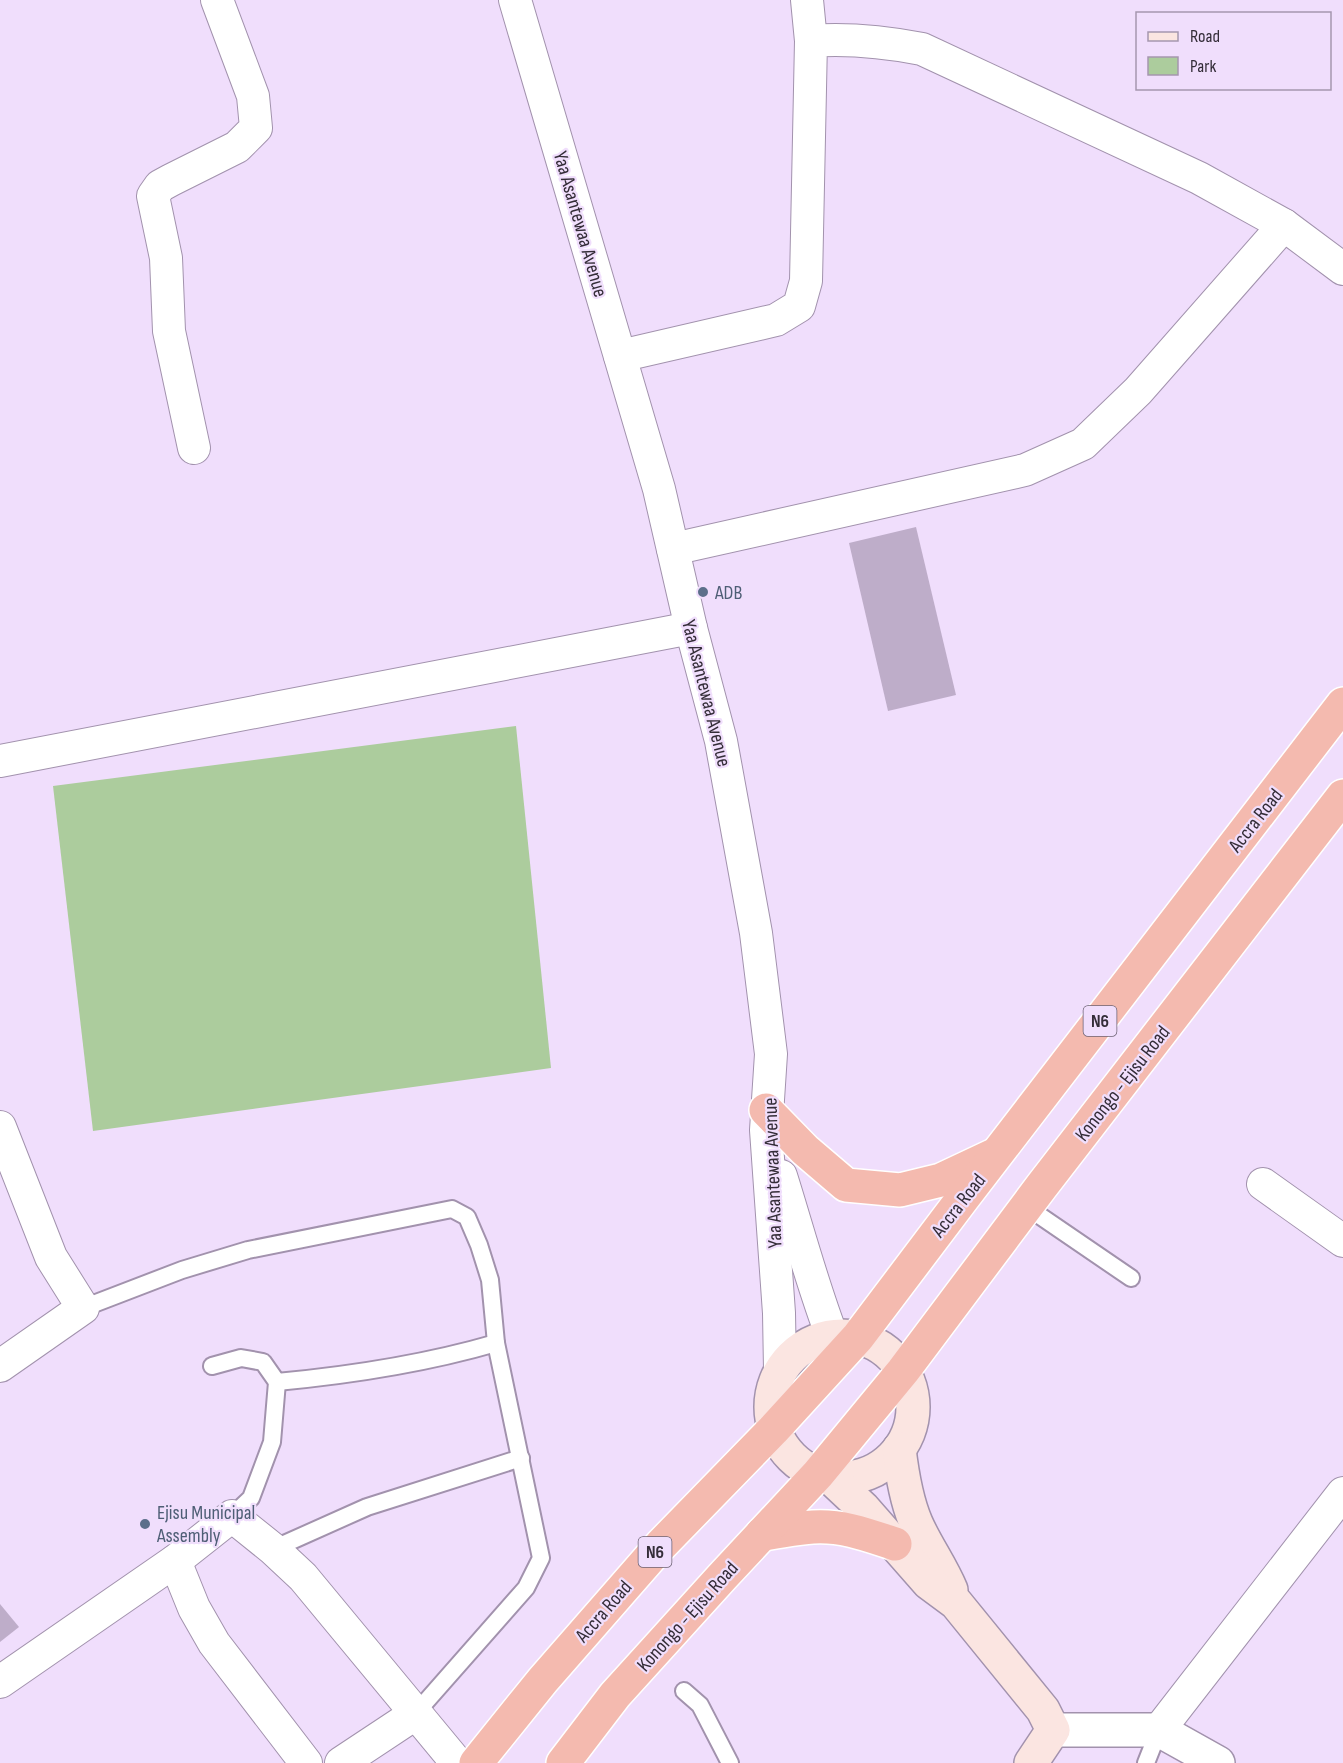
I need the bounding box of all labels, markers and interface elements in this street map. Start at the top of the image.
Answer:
legend [1136,12,1331,90]
text: Road [1190,26,1220,47]
text: Park [1190,56,1216,77]
street label: Yaa Asantewaa Avenue [548,149,612,300]
place label: ADB [714,581,742,605]
marker: ADB [696,585,710,599]
street label: Yaa Asantewaa Avenue [676,617,736,769]
street label: Accra Road [1223,784,1288,858]
road number: N6 [1084,1006,1116,1036]
street label: Konongo - Ejisu Road [1070,1021,1175,1146]
street label: Yaa Asantewaa Avenue [758,1097,788,1249]
street label: Accra Road [926,1169,991,1243]
place label: Ejisu Municipal Assembly [156,1501,255,1548]
marker: Ejisu Municipal Assembly [138,1517,152,1531]
road number: N6 [638,1537,672,1567]
street label: Konongo - Ejisu Road [632,1557,743,1677]
street label: Accra Road [570,1576,637,1648]

